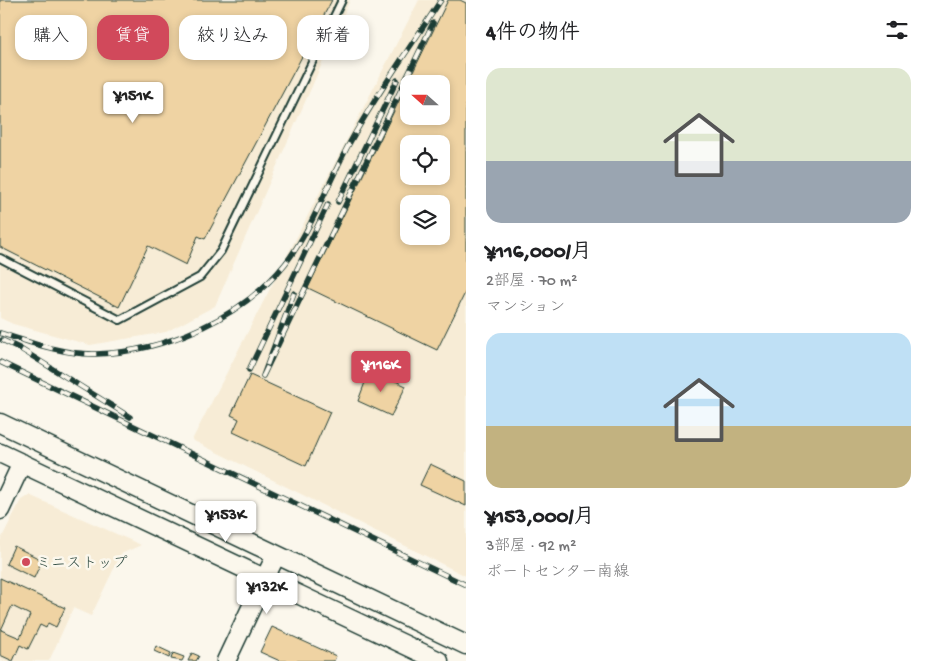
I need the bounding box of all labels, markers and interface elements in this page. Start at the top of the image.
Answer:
chip: 購入 [15,15,87,60]
chip: 賃貸 [97,15,169,60]
chip: 絞り込み [179,15,287,60]
chip: 新着 [297,15,369,60]
icon: filters [883,16,911,44]
text: 4件の物件 [486,22,580,47]
north arrow [400,75,450,125]
map controls [400,75,450,245]
pin: ¥151K [98,82,168,124]
text: ¥151K [114,88,152,107]
icon: home [654,100,744,190]
button: locate [400,135,450,185]
button: layers [400,195,450,245]
text: ¥116,000/月 [486,241,592,266]
text: 2部屋 · 70 m² [486,273,577,292]
text: マンション [486,299,565,318]
pin: ¥116K [346,350,416,393]
text: ¥116K [362,357,400,376]
icon: home [654,365,744,455]
pin: ¥153K [191,500,261,543]
text: ¥153,000/月 [486,506,595,531]
text: ¥153K [206,507,246,526]
text: 3部屋 · 92 m² [486,538,576,557]
place label: ミニストップ [36,555,128,573]
marker: ミニストップ [20,556,32,568]
text: ポートセンター南線 [486,564,629,583]
pin: ¥132K [232,572,302,615]
text: ¥132K [248,579,286,598]

